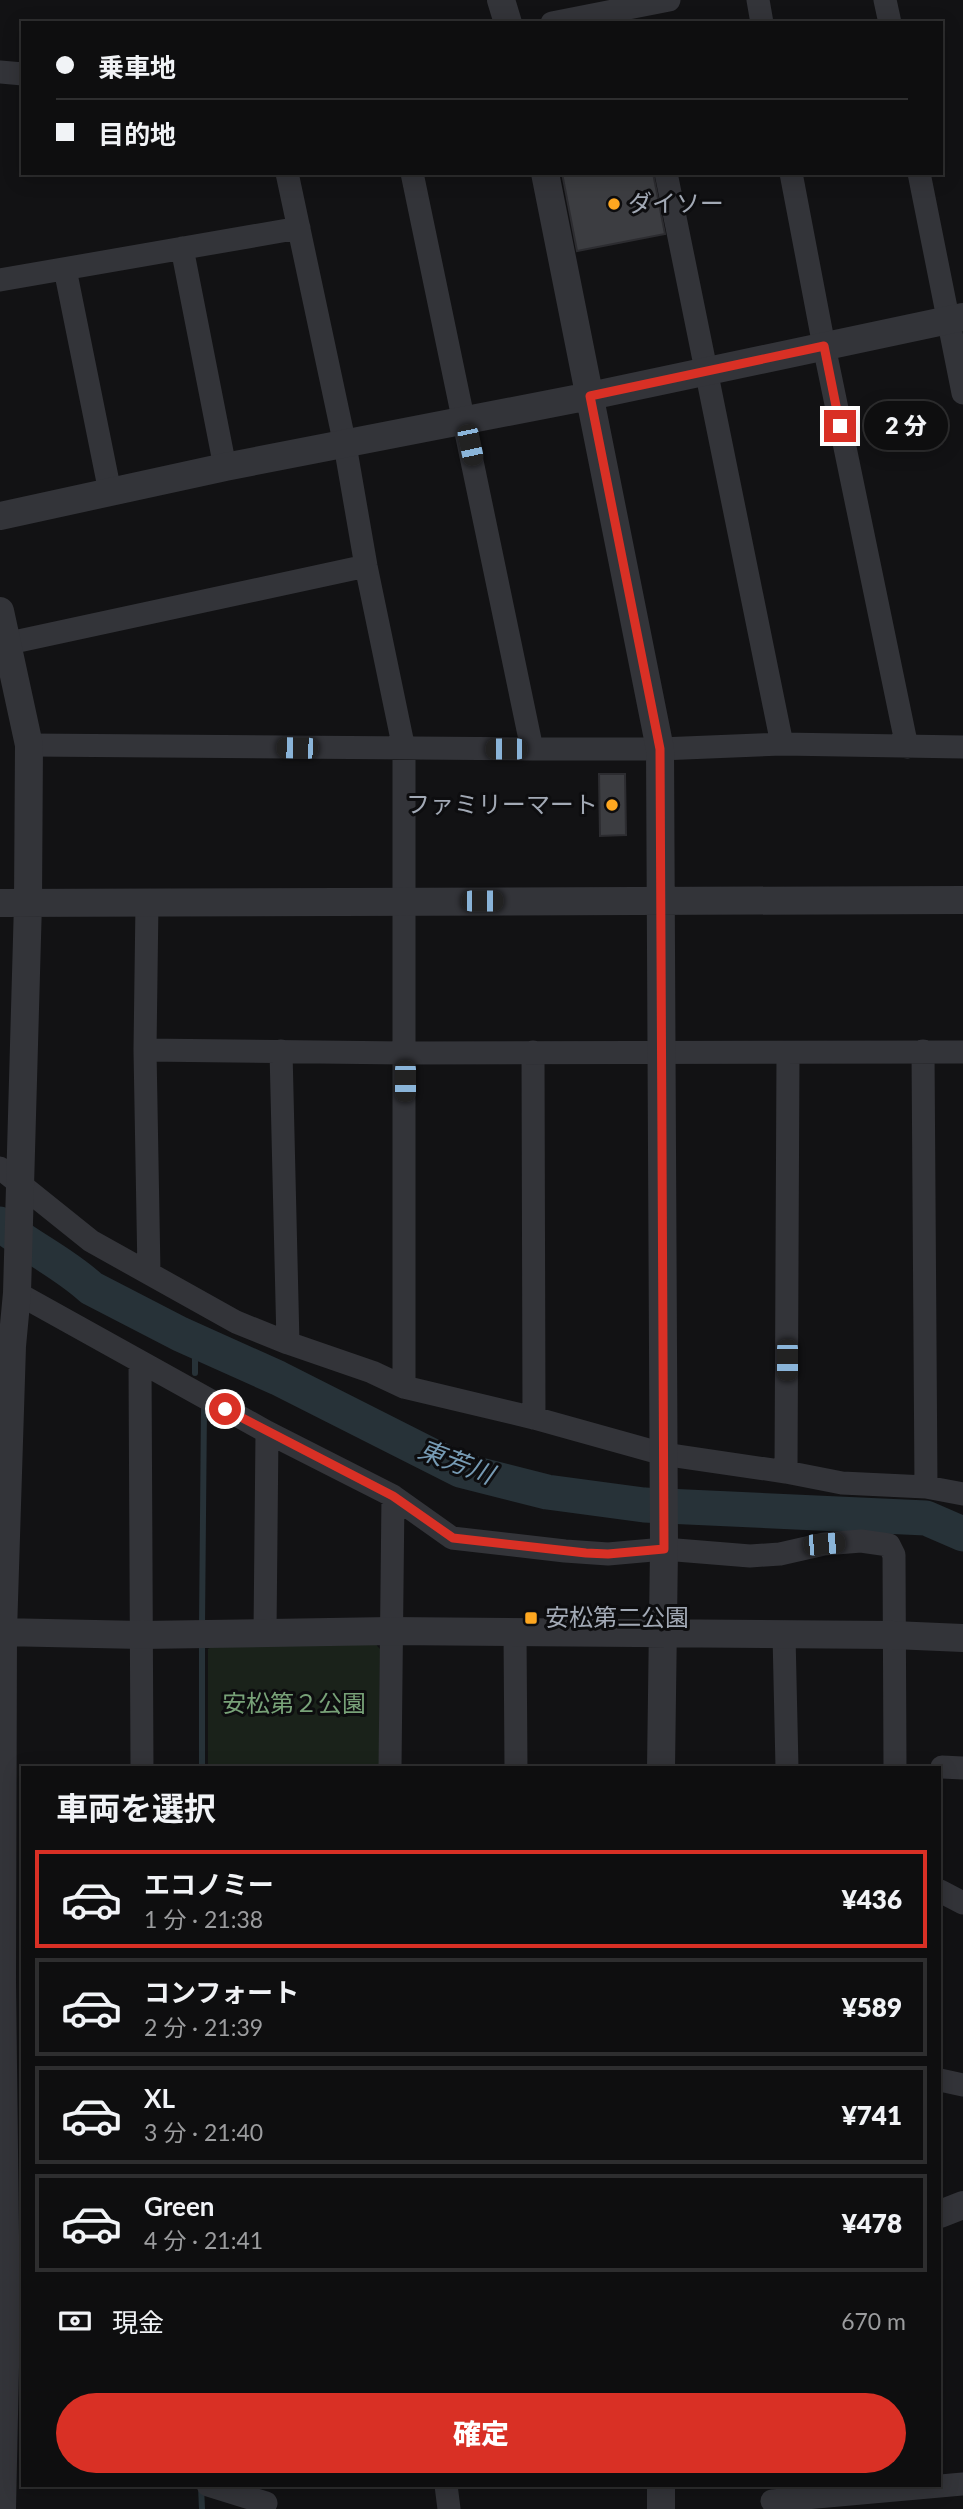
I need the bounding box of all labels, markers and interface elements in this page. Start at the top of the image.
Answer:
text: 乗車地 [98,51,176,83]
text: 目的地 [98,118,176,150]
place label: ダイソー [628,188,724,217]
marker: ダイソー [606,196,622,212]
callout: 2 分 [864,402,948,450]
route end [824,410,856,442]
text: 2 分 [885,411,927,439]
car [456,422,485,468]
car [276,737,319,759]
car [486,739,528,760]
place label: ファミリーマート [406,789,598,818]
marker: ファミリーマート [604,797,620,813]
car [462,891,504,912]
car [395,1060,416,1102]
car [777,1339,798,1381]
route start [209,1393,241,1425]
water label: 東芳川 [414,1432,501,1491]
car [803,1532,846,1556]
place label: 安松第二公園 [545,1602,689,1631]
marker: 安松第二公園 [523,1610,539,1626]
park label: 安松第２公園 [222,1688,366,1717]
text: 車両を選択 [56,1788,216,1827]
icon: car [60,1868,123,1931]
text: エコノミー [144,1868,274,1900]
text: ¥436 [842,1883,902,1915]
text: 1 分 · 21:38 [144,1905,263,1933]
icon: car [60,1976,123,2039]
text: コンフォート [144,1976,299,2008]
text: ¥589 [842,1991,902,2023]
text: 2 分 · 21:39 [144,2013,263,2041]
text: XL [144,2082,175,2114]
icon: car [60,2084,123,2147]
text: ¥741 [842,2099,902,2131]
text: 3 分 · 21:40 [144,2118,263,2146]
text: Green [144,2190,214,2222]
icon: car [60,2192,123,2255]
text: ¥478 [842,2207,902,2239]
text: 4 分 · 21:41 [144,2226,263,2254]
icon: cash [56,2302,94,2340]
text: 現金 [112,2306,164,2338]
text: 670 m [841,2307,906,2335]
button: 確定 [56,2393,906,2473]

